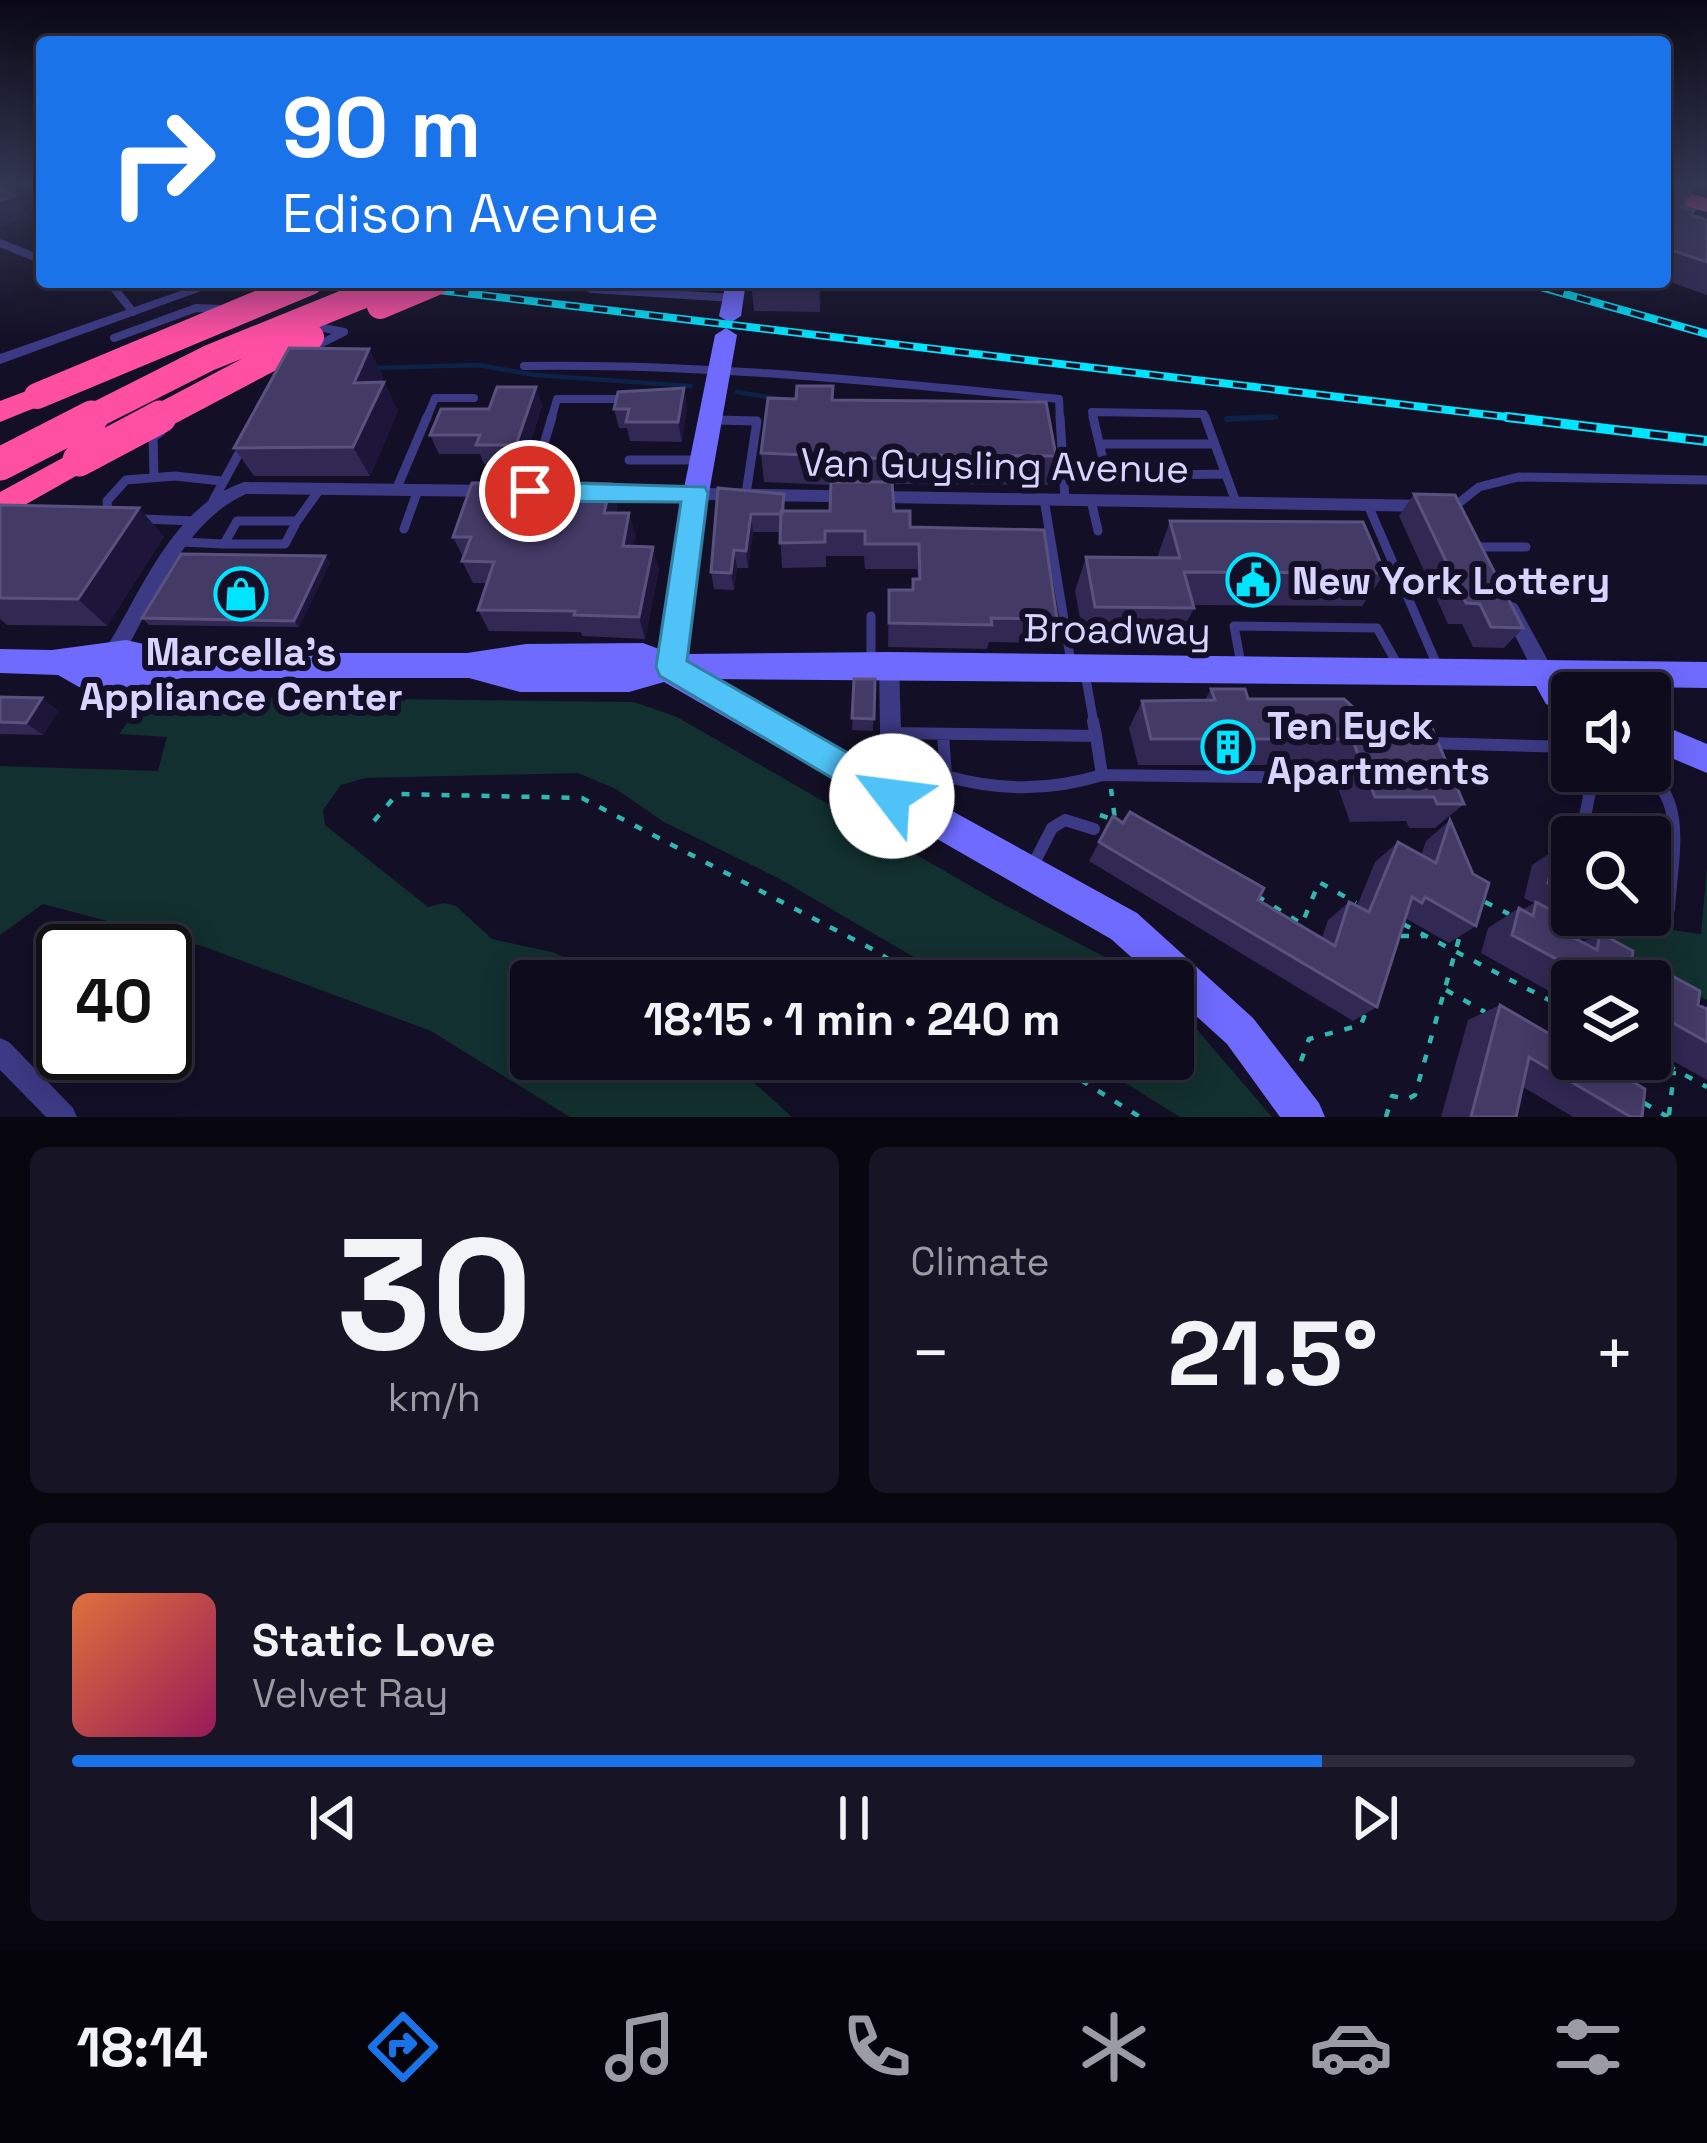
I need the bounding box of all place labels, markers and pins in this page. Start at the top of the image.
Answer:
pin [479,440,581,542]
public building icon: New York Lottery [1225,552,1281,608]
place label: New York Lottery [1292,556,1610,605]
shop icon: Marcella's Appliance Center [213,566,269,622]
place label: Marcella's Appliance Center [79,627,403,721]
place label: Ten Eyck Apartments [1267,701,1490,795]
building icon: Ten Eyck Apartments [1200,719,1256,775]

